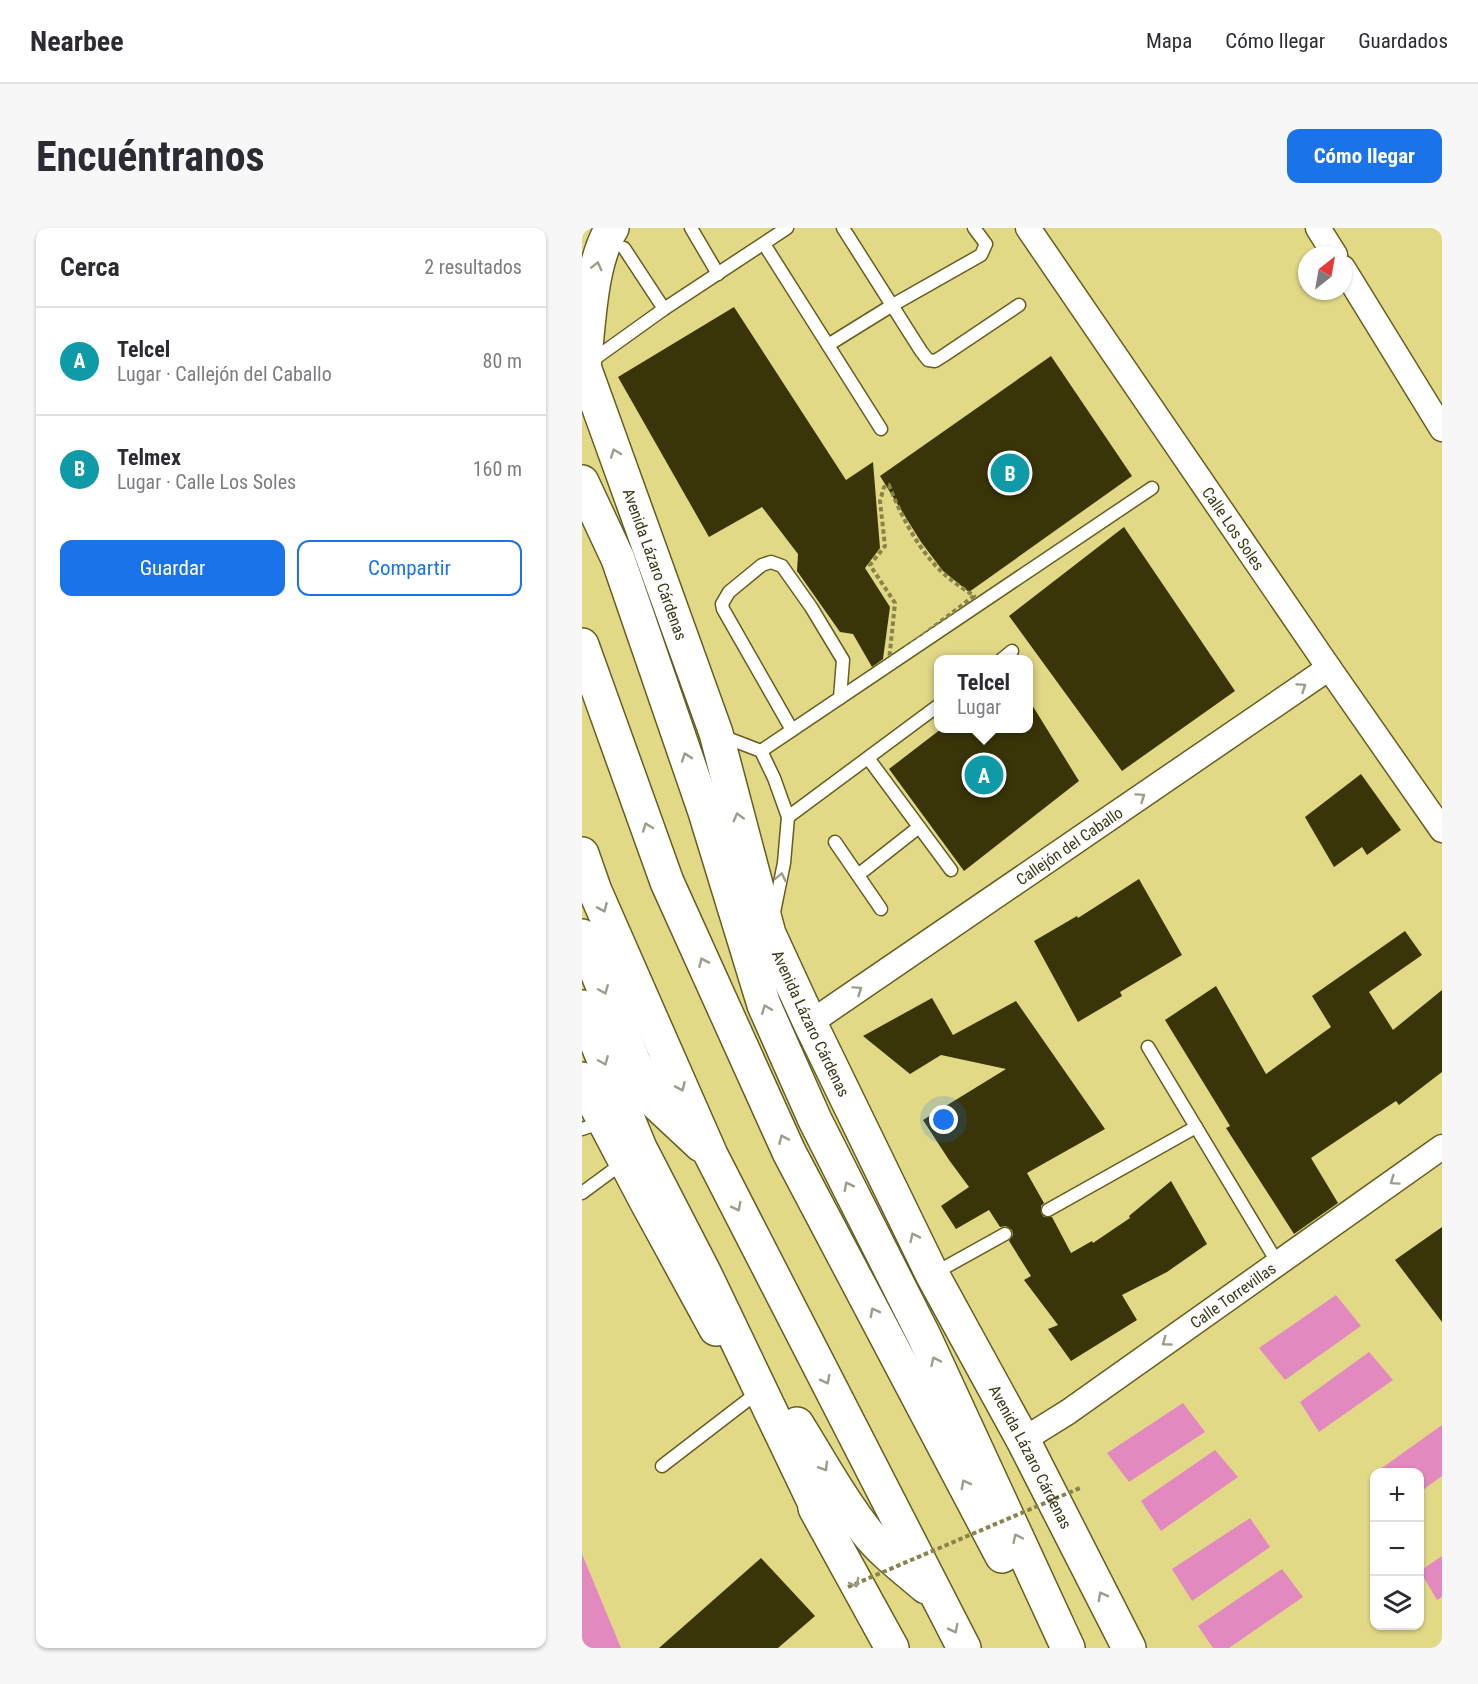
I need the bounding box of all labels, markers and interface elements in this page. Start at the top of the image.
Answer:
text: Nearbee [30,25,124,58]
text: Mapa [1146,29,1192,53]
text: Cómo llegar [1225,29,1325,53]
text: Guardados [1358,29,1448,53]
button: Cómo llegar [1287,129,1442,183]
text: Encuéntranos [36,132,265,181]
north arrow [1298,246,1352,300]
text: Cerca [60,252,120,282]
text: 2 resultados [424,255,522,279]
one-way arrow [590,262,603,272]
text: Telcel [117,337,170,362]
text: A [74,349,85,373]
text: 80 m [483,349,522,373]
text: Lugar · Callejón del Caballo [117,362,332,386]
text: Telmex [117,445,181,470]
one-way arrow [610,448,623,459]
pin: B [990,450,1030,496]
text: B [74,457,85,481]
text: 160 m [473,457,522,481]
text: Lugar · Calle Los Soles [117,470,296,494]
street label: Calle Los Soles [1198,483,1269,574]
street label: Avenida Lázaro Cárdenas [619,486,691,643]
button: Guardar [60,540,285,596]
button: Compartir [297,540,522,596]
popup [934,655,1033,733]
text: Telcel [957,670,1010,695]
one-way arrow [1295,683,1306,694]
text: Lugar [957,695,1001,719]
one-way arrow [681,752,694,763]
pin: A [964,752,1004,798]
one-way arrow [1134,793,1145,804]
street label: Callejón del Caballo [1012,803,1126,889]
one-way arrow [733,812,745,823]
one-way arrow [642,822,655,833]
one-way arrow [774,872,787,882]
one-way arrow [595,902,607,913]
street label: Avenida Lázaro Cárdenas [768,947,854,1100]
one-way arrow [699,957,711,968]
one-way arrow [597,984,609,995]
one-way arrow [851,986,862,997]
one-way arrow [761,1005,773,1016]
one-way arrow [597,1055,609,1066]
one-way arrow [674,1081,686,1092]
your location [929,1105,958,1134]
one-way arrow [779,1135,791,1146]
one-way arrow [1390,1174,1401,1185]
one-way arrow [844,1182,856,1193]
one-way arrow [730,1201,742,1212]
one-way arrow [910,1233,922,1244]
street label: Calle Torrevillas [1186,1258,1279,1332]
one-way arrow [870,1308,881,1318]
one-way arrow [1162,1335,1173,1346]
one-way arrow [931,1356,943,1367]
one-way arrow [819,1374,831,1385]
street label: Avenida Lázaro Cárdenas [985,1381,1076,1532]
one-way arrow [816,1461,828,1471]
map controls [1370,1468,1424,1630]
button: + [1370,1468,1424,1522]
one-way arrow [961,1480,972,1491]
button: − [1370,1522,1424,1576]
one-way arrow [1013,1533,1025,1544]
one-way arrow [848,1576,859,1587]
button: layers [1370,1576,1424,1630]
one-way arrow [1098,1592,1109,1602]
one-way arrow [947,1622,958,1633]

